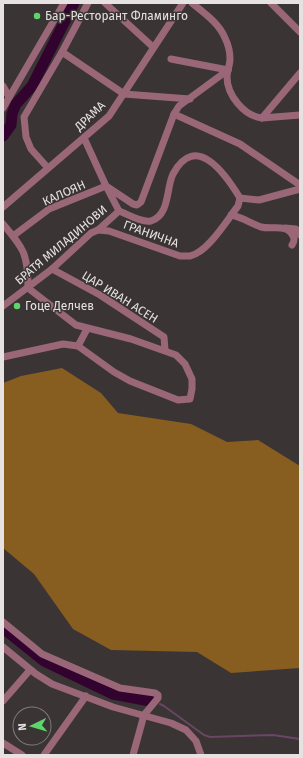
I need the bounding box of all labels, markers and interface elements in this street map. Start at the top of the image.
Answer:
place label: Бар-Ресторант Фламинго [45,9,188,23]
marker: Бар-Ресторант Фламинго [32,11,42,21]
street label: ДРАМА [71,98,108,134]
street label: КАЛОЯН [40,177,88,209]
street label: БРАТЯ МИЛАДИНОВИ [12,202,110,288]
street label: ГРАНИЧНА [121,218,181,251]
street label: ЦАР ИВАН АСЕН [80,268,160,326]
place label: Гоце Делчев [25,299,94,313]
marker: Гоце Делчев [12,301,22,311]
north arrow [12,706,52,746]
text: N [16,723,29,731]

